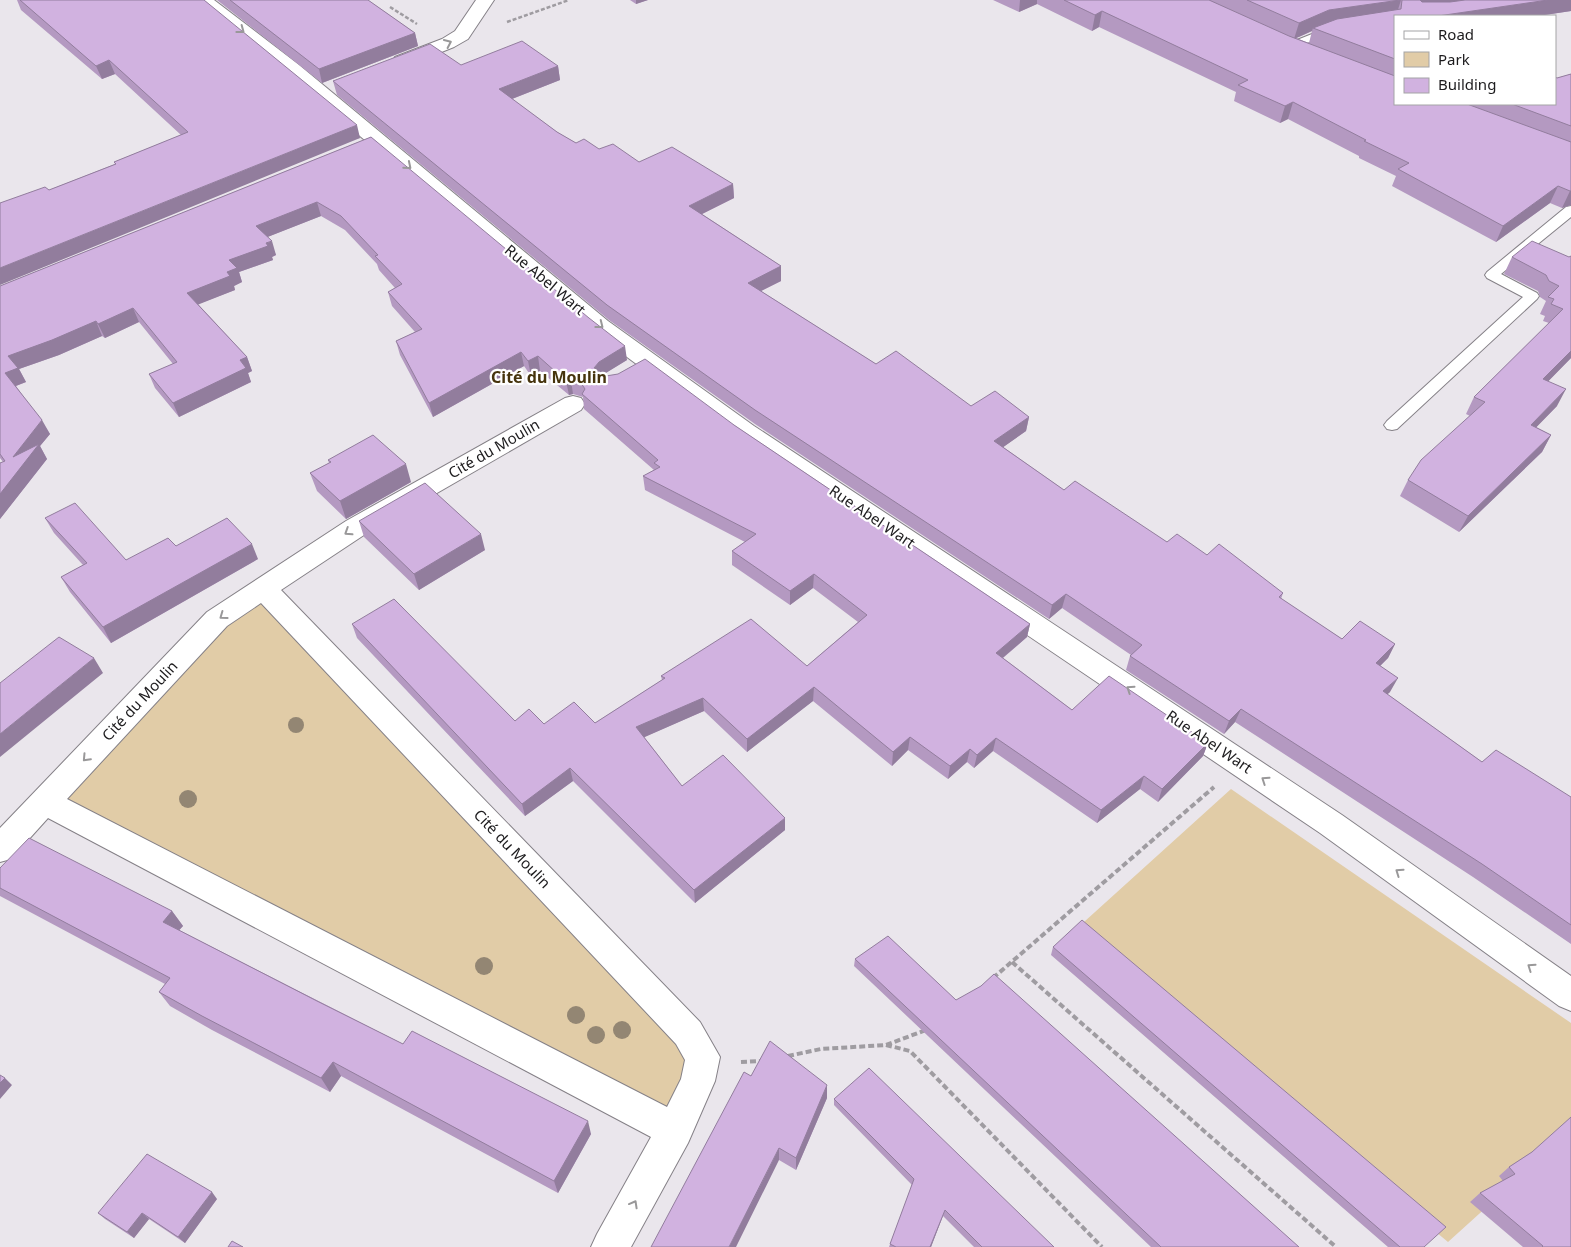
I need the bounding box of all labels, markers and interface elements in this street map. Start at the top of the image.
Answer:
legend [1394,15,1556,105]
one-way arrow [236,24,245,33]
text: Road [1438,24,1474,44]
one-way arrow [443,38,452,49]
text: Park [1438,49,1470,69]
text: Building [1438,74,1496,94]
one-way arrow [402,161,411,170]
street label: Rue Abel Wart [501,240,591,319]
one-way arrow [594,320,603,328]
district label: Cité du Moulin [491,366,607,388]
street label: Cité du Moulin [444,414,543,482]
street label: Rue Abel Wart [826,480,920,553]
one-way arrow [344,526,353,536]
one-way arrow [219,610,229,619]
street label: Cité du Moulin [97,656,182,745]
one-way arrow [1127,686,1136,696]
street label: Rue Abel Wart [1163,705,1257,778]
one-way arrow [83,752,92,761]
one-way arrow [1262,777,1271,786]
street label: Cité du Moulin [470,804,556,892]
one-way arrow [1396,870,1405,878]
one-way arrow [1527,964,1537,973]
one-way arrow [628,1201,638,1210]

